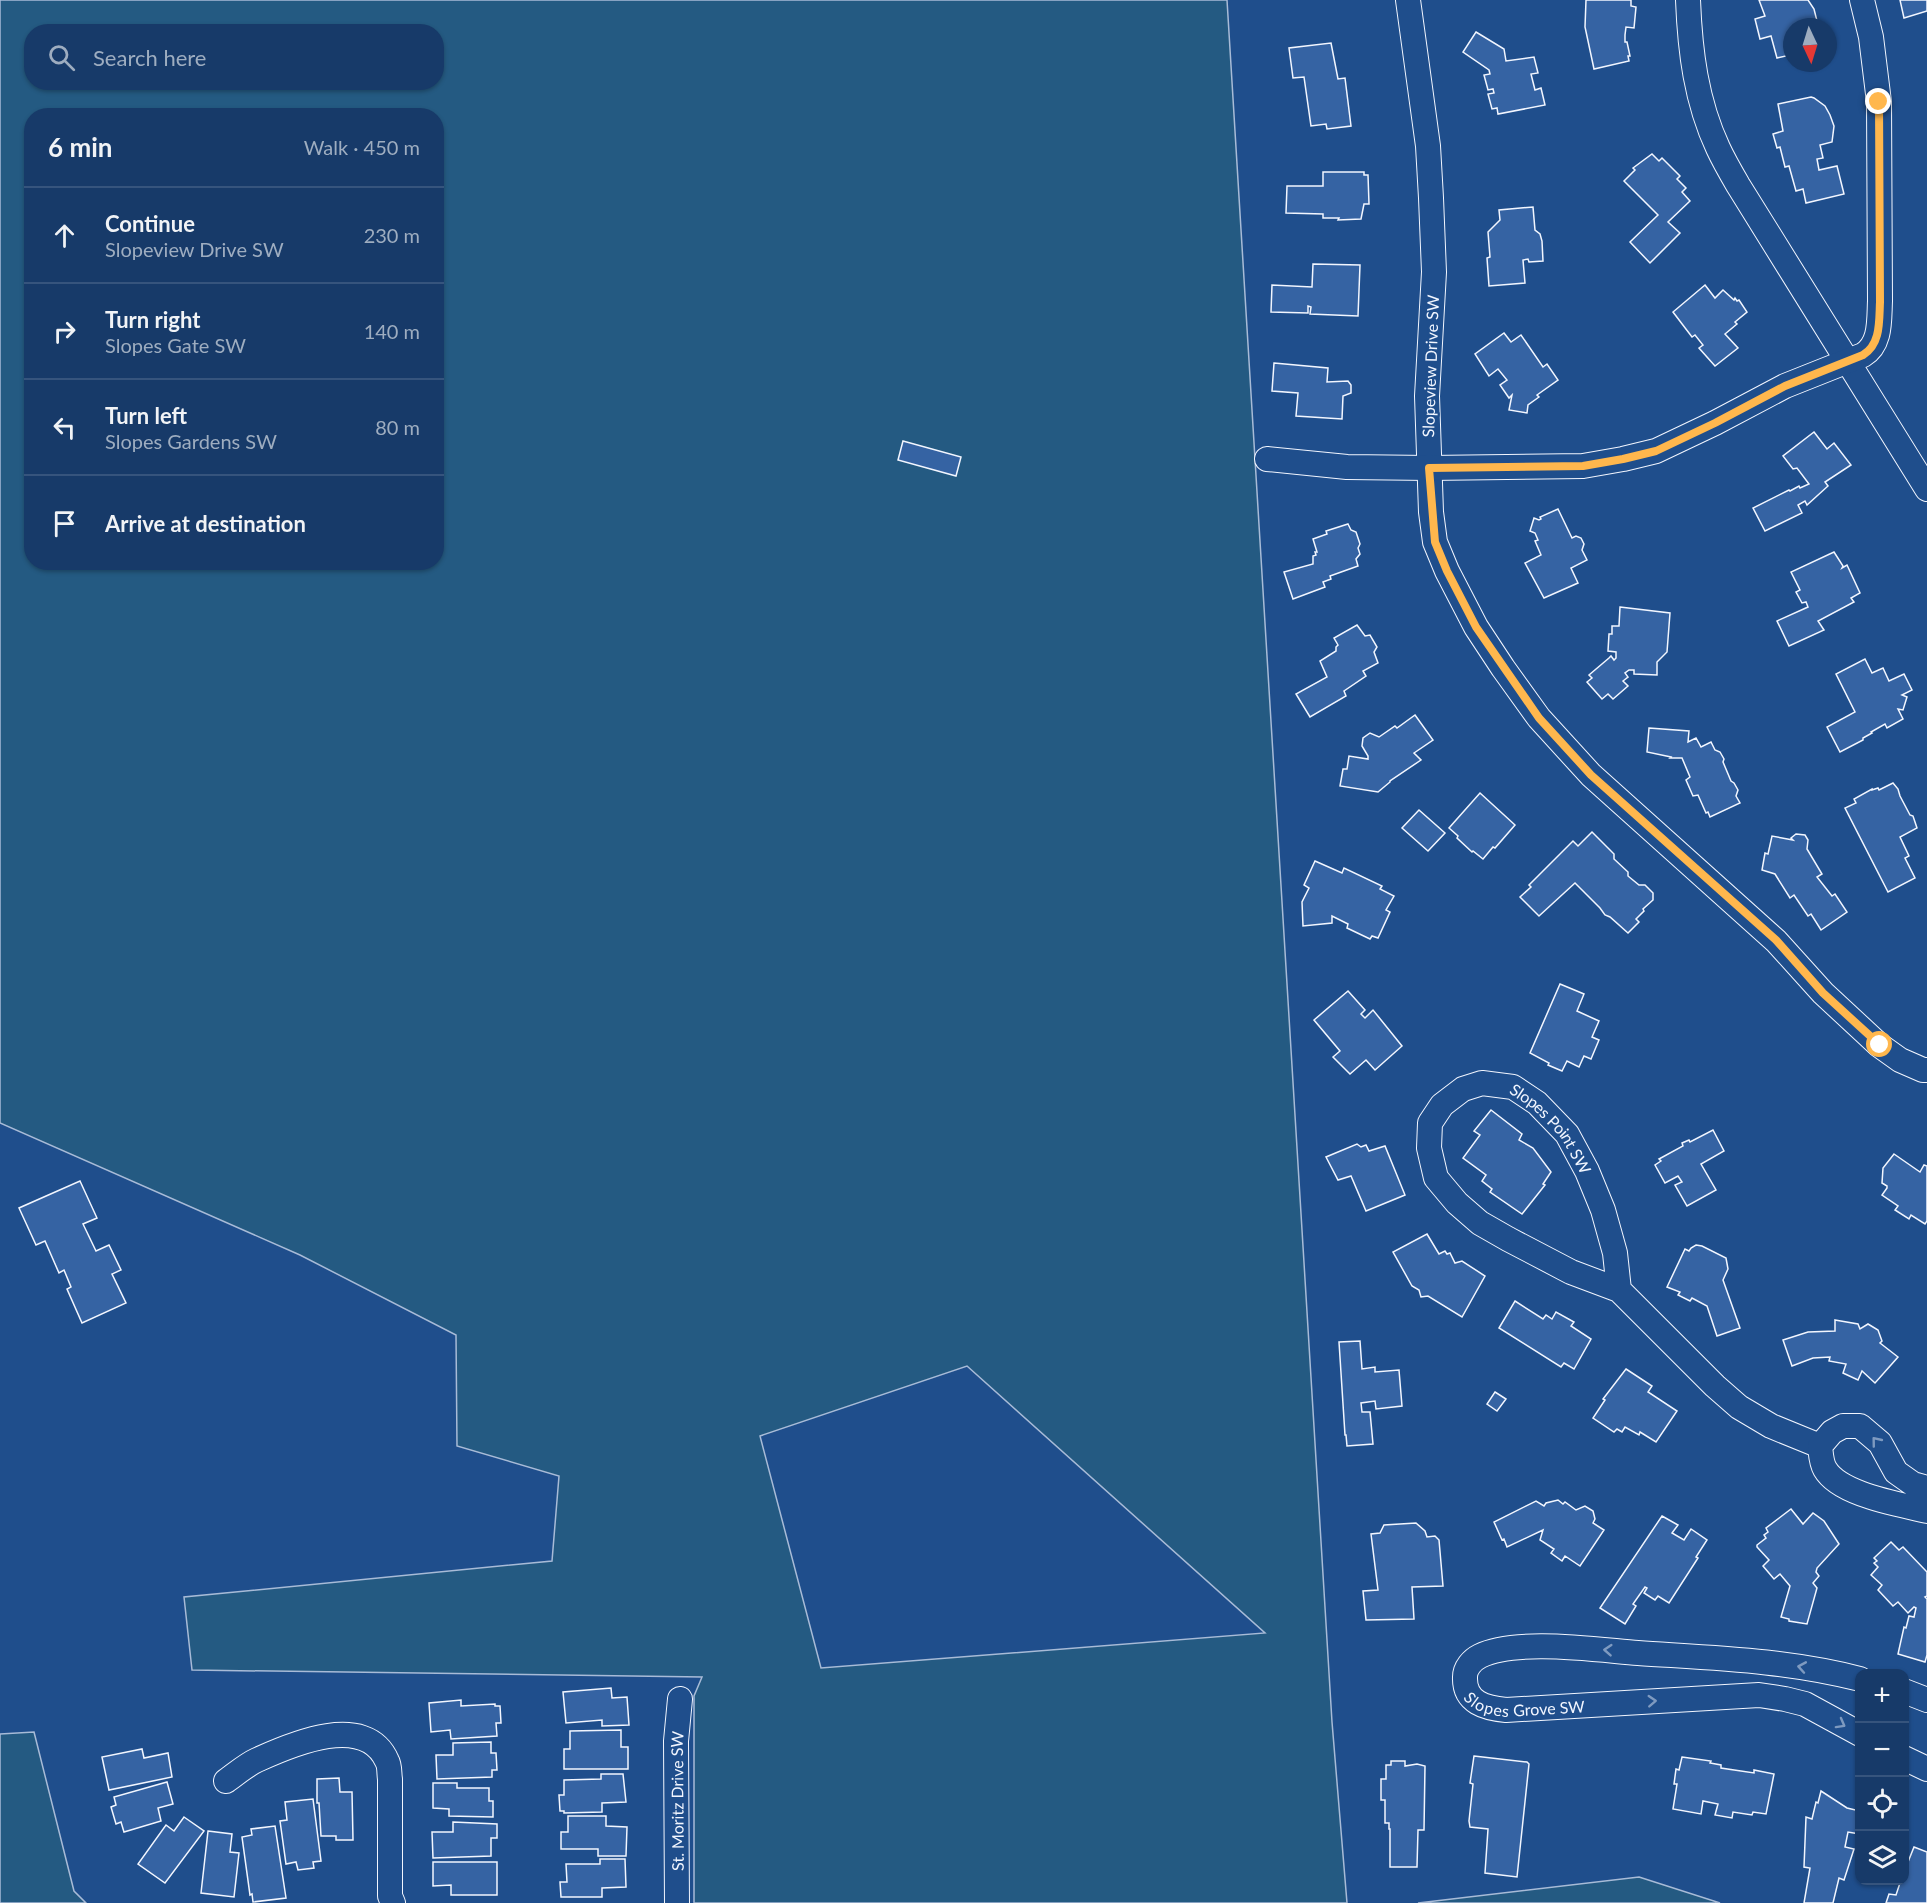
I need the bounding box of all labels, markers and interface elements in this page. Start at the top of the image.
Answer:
north arrow [1783,18,1837,72]
search box [24,24,444,90]
icon: search [45,41,78,74]
text: Search here [93,44,206,71]
route end [1865,88,1891,114]
text: 6 min [48,131,112,163]
text: Walk · 450 m [304,135,420,159]
text: Continue [105,210,195,237]
icon: ahead [48,219,81,252]
text: 230 m [364,223,420,247]
text: Slopeview Drive SW [105,237,284,261]
street label: Slopeview Drive SW [1418,294,1442,438]
text: Turn right [105,306,200,333]
icon: right [48,315,81,348]
text: 140 m [364,319,420,343]
text: Slopes Gate SW [105,333,246,357]
text: Turn left [105,402,187,429]
icon: left [48,411,81,444]
text: 80 m [375,415,420,439]
text: Slopes Gardens SW [105,429,277,453]
icon: arrive [48,507,81,540]
text: Arrive at destination [105,510,306,537]
route start [1866,1031,1892,1057]
street label: Slopes Point SW [1507,1079,1596,1177]
one-way arrow [1872,1437,1883,1448]
one-way arrow [1604,1644,1613,1657]
one-way arrow [1798,1661,1808,1674]
map controls [1855,1669,1909,1885]
button: + [1855,1669,1909,1723]
street label: Slopes Grove SW [1461,1687,1586,1720]
one-way arrow [1648,1695,1657,1708]
one-way arrow [1835,1717,1845,1728]
button: − [1855,1723,1909,1777]
street label: St. Moritz Drive SW [666,1730,686,1871]
button: locate [1855,1777,1909,1831]
button: layers [1855,1831,1909,1885]

